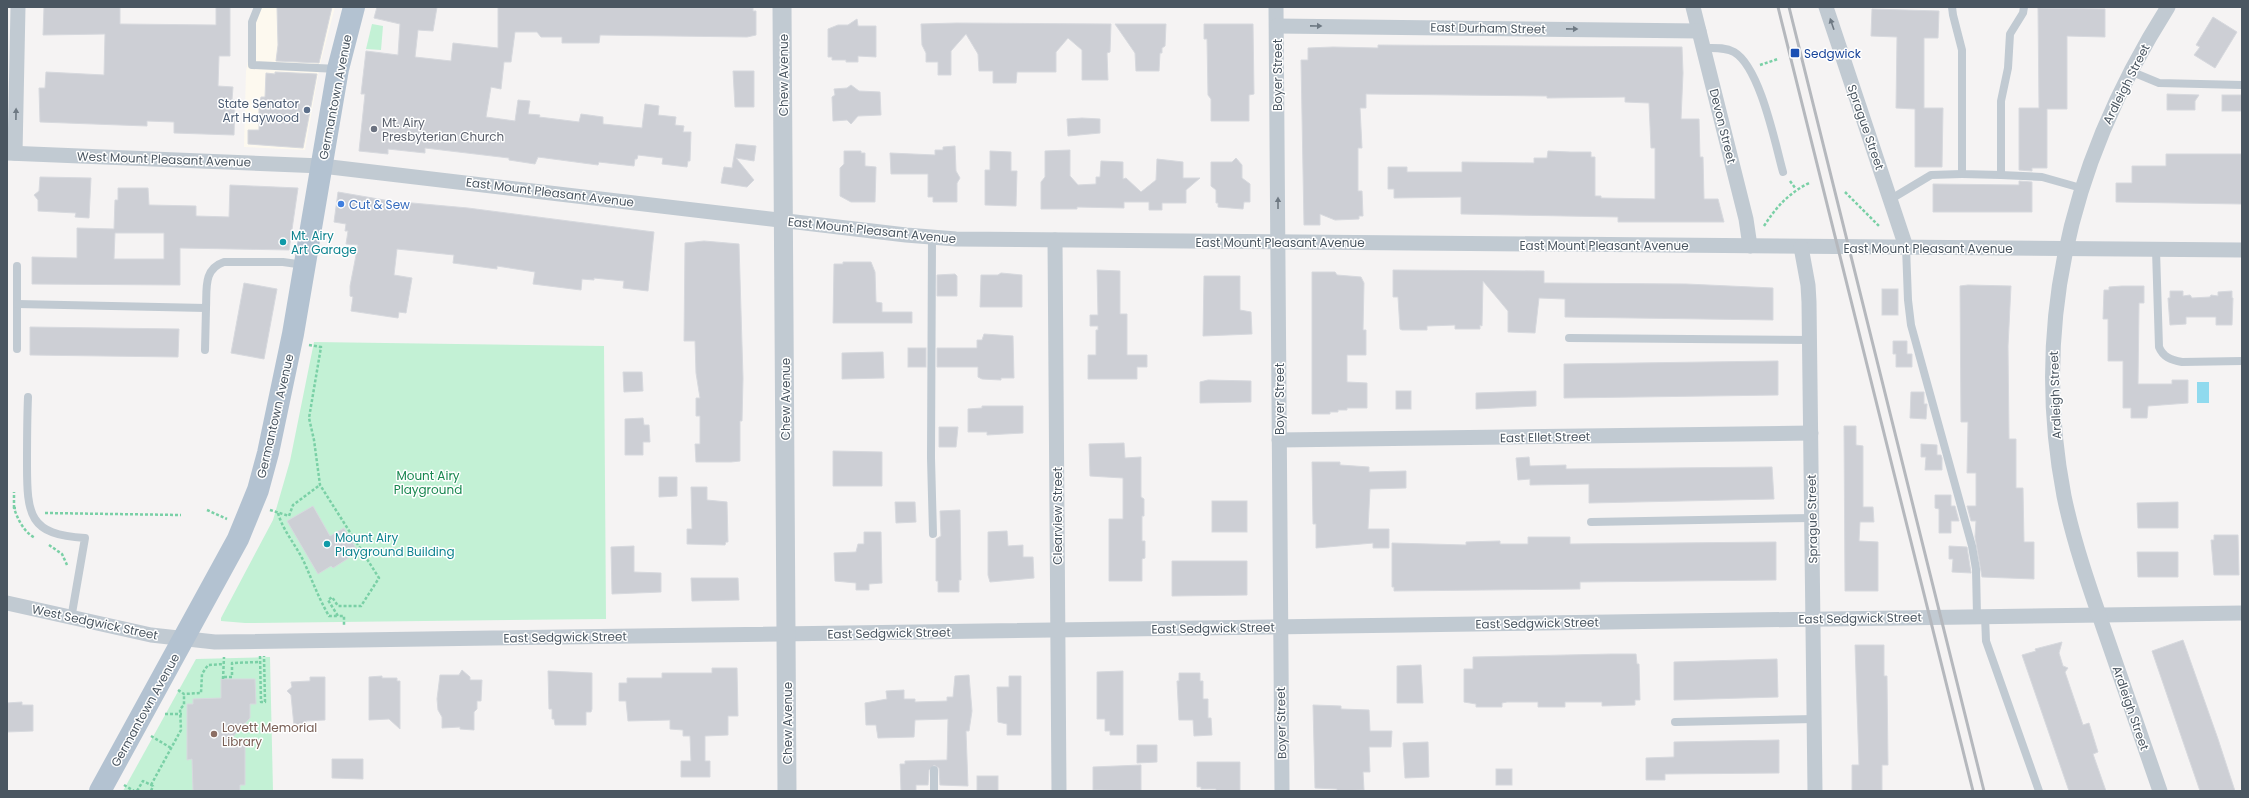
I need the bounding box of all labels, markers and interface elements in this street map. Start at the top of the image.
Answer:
street label: East Durham Street [1430,18,1546,38]
one-way arrow [1828,18,1834,30]
one-way arrow [1310,23,1323,29]
one-way arrow [1566,26,1579,32]
street label: Germantown Avenue [315,33,355,161]
street label: Chew Avenue [775,34,792,116]
street label: Boyer Street [1269,39,1286,111]
street label: Ardleigh Street [2098,41,2154,127]
place label: Sedgwick [1804,45,1862,62]
marker: Sedgwick [1789,47,1801,59]
street label: Sprague Street [1843,82,1889,172]
street label: Devon Street [1706,87,1740,165]
place label: State Senator Art Haywood [218,95,300,126]
marker: State Senator Art Haywood [302,105,312,115]
one-way arrow [13,107,19,120]
place label: Mt. Airy Presbyterian Church [382,114,504,145]
marker: Mt. Airy Presbyterian Church [369,124,379,134]
street label: West Mount Pleasant Avenue [77,147,251,171]
street label: East Mount Pleasant Avenue [465,173,635,211]
place label: Cut & Sew [349,196,410,213]
one-way arrow [1275,196,1281,209]
marker: Cut & Sew [336,199,346,209]
street label: East Mount Pleasant Avenue [787,213,957,247]
place label: Mt. Airy Art Garage [291,227,357,258]
street label: East Mount Pleasant Avenue [1195,234,1365,251]
marker: Mt. Airy Art Garage [278,237,288,247]
street label: East Mount Pleasant Avenue [1519,237,1689,254]
street label: East Mount Pleasant Avenue [1843,240,2013,257]
street label: Ardleigh Street [2045,351,2065,439]
street label: Germantown Avenue [252,352,298,480]
street label: Chew Avenue [777,358,794,440]
street label: Boyer Street [1271,363,1288,435]
street label: East Ellet Street [1500,428,1590,446]
park label: Mount Airy Playground [394,467,462,498]
street label: Clearview Street [1049,467,1066,565]
street label: Sprague Street [1803,474,1821,564]
place label: Mount Airy Playground Building [335,529,455,560]
marker: Mount Airy Playground Building [322,539,332,549]
street label: West Sedgwick Street [30,600,160,644]
street label: East Sedgwick Street [1798,608,1922,628]
street label: East Sedgwick Street [1475,613,1599,633]
street label: East Sedgwick Street [1151,618,1275,638]
street label: East Sedgwick Street [827,623,951,643]
street label: East Sedgwick Street [503,627,627,647]
street label: Germantown Avenue [107,650,183,770]
street label: Ardleigh Street [2109,664,2153,752]
street label: Chew Avenue [779,682,796,764]
street label: Boyer Street [1272,687,1290,759]
place label: Lovett Memorial Library [222,719,317,750]
marker: Lovett Memorial Library [209,729,219,739]

